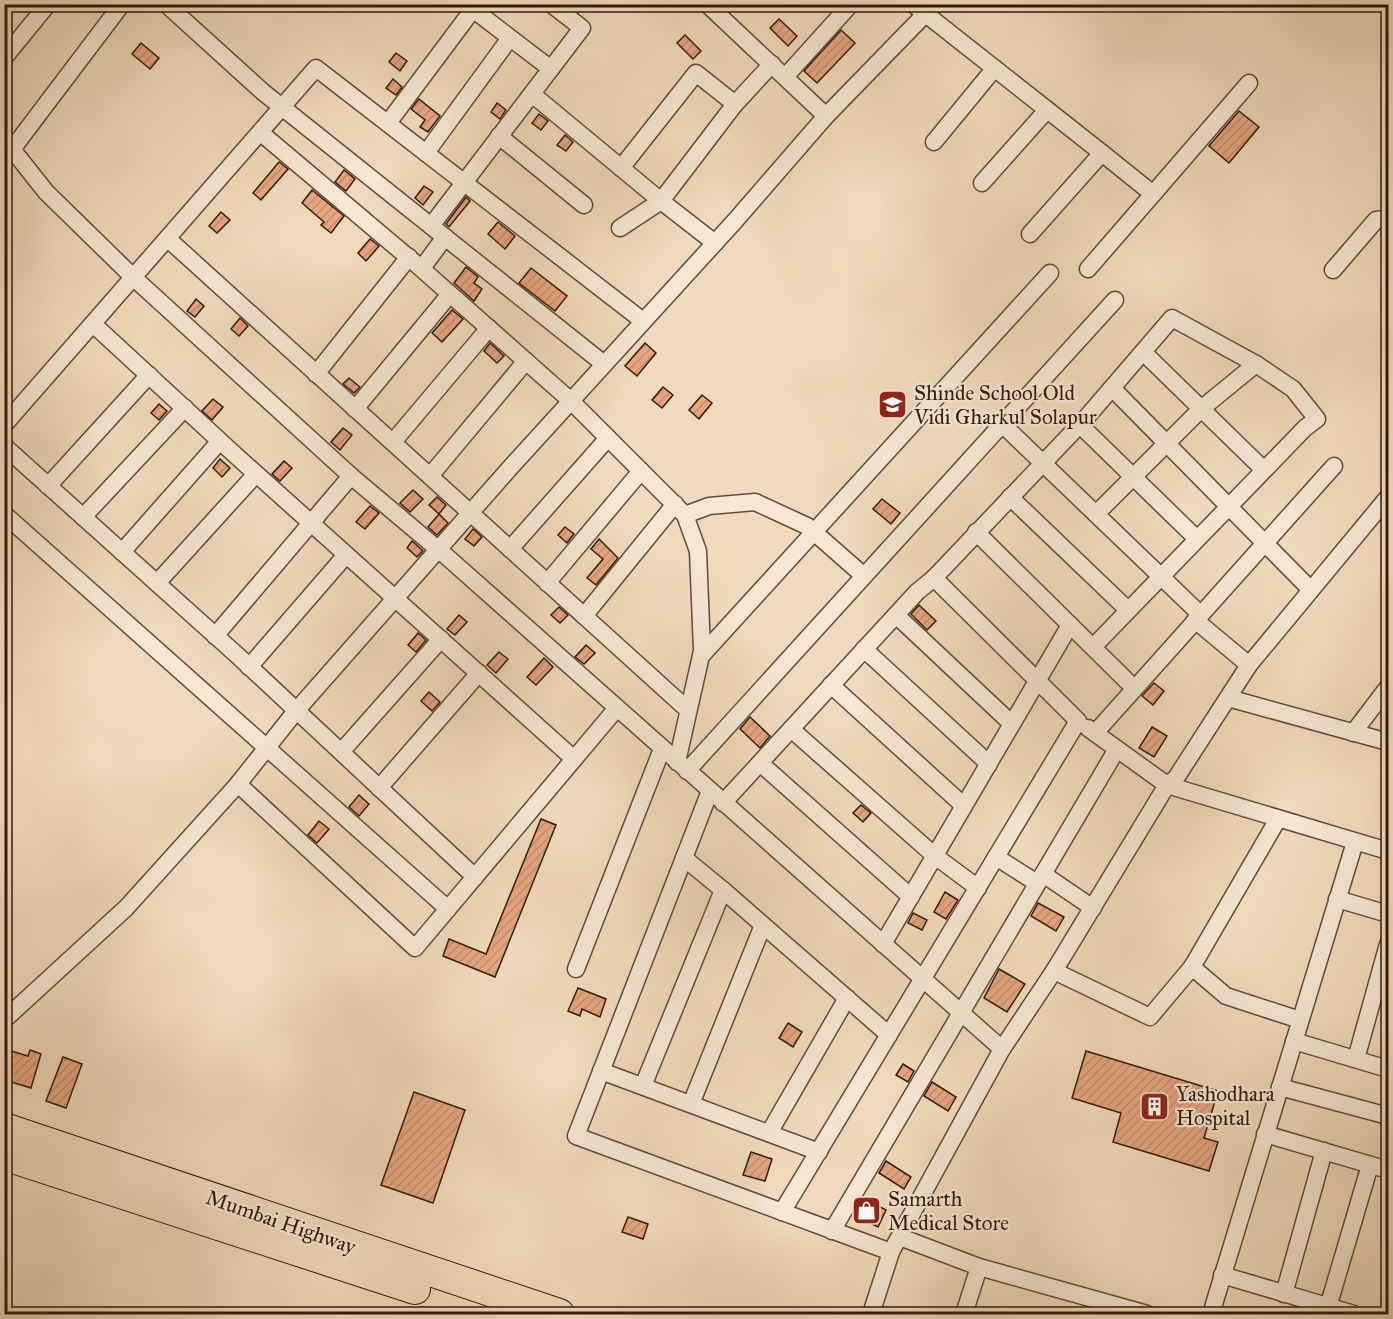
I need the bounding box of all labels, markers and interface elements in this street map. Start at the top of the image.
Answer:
place label: Shinde School Old Vidi Gharkul Solapur [913,380,1097,430]
school or university icon: Shinde School Old Vidi Gharkul Solapur [877,389,909,421]
place label: Yashodhara Hospital [1176,1081,1275,1131]
building icon: Yashodhara Hospital [1139,1090,1171,1122]
street label: Mumbai Highway [203,1184,360,1260]
place label: Samarth Medical Store [888,1186,1009,1236]
shop icon: Samarth Medical Store [851,1195,883,1227]

